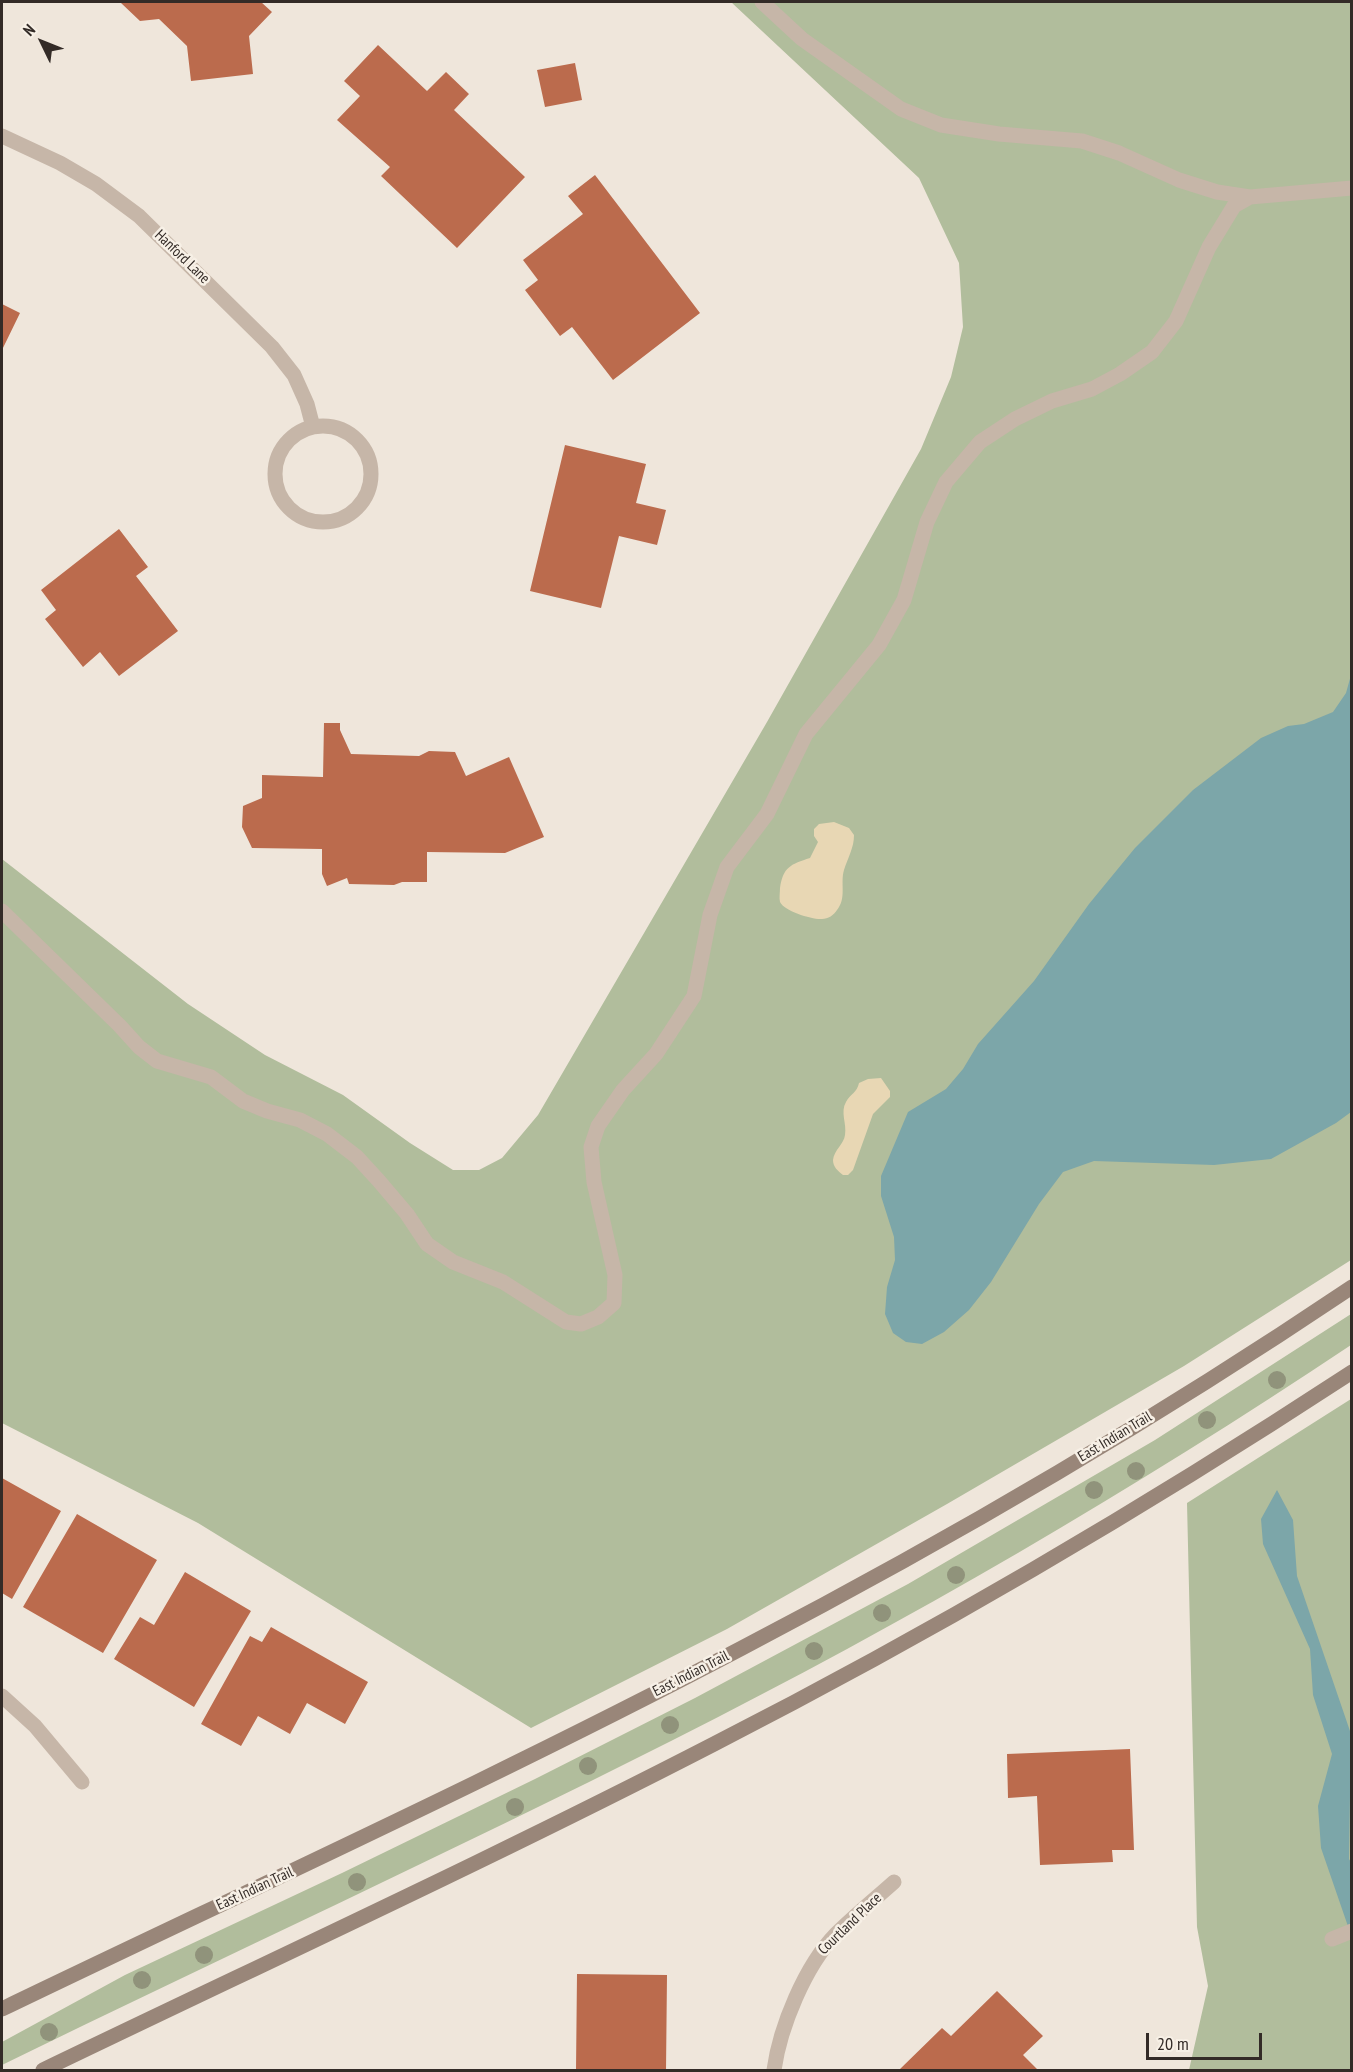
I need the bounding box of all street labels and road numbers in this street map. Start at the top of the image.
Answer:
street label: Hanford Lane [151,226,213,288]
street label: East Indian Trail [1075,1408,1155,1466]
street label: East Indian Trail [650,1647,732,1701]
street label: East Indian Trail [214,1863,296,1915]
street label: Courtland Place [814,1889,886,1959]

